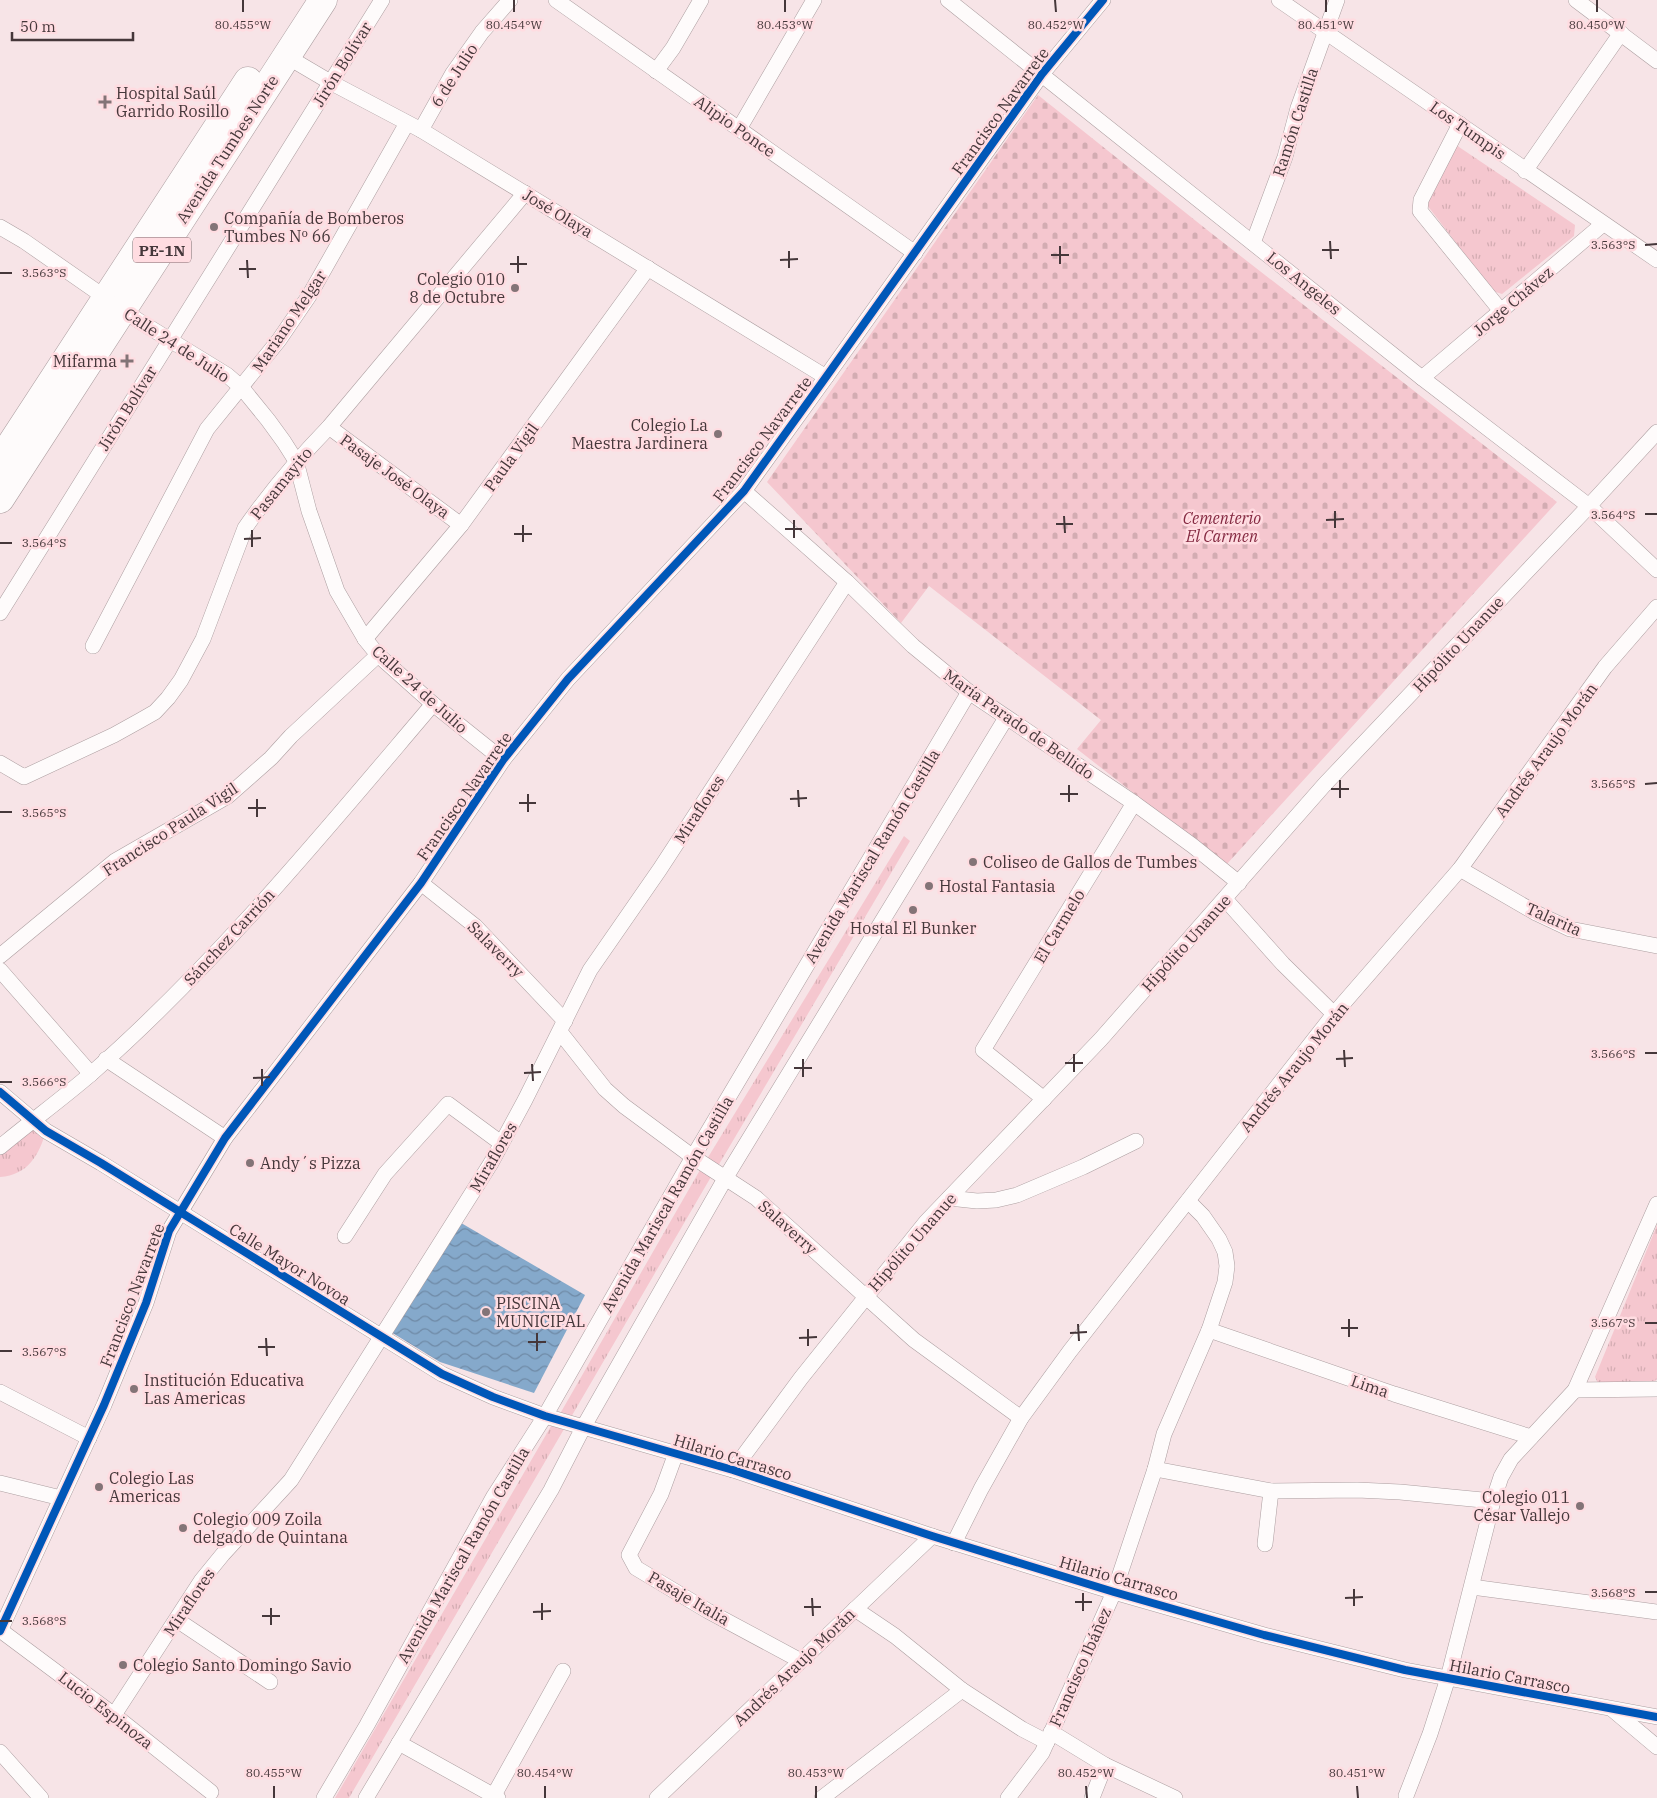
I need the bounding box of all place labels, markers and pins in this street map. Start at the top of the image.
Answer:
place label: Hospital Saúl Garrido Rosillo [116,83,229,121]
marker: Hospital Saúl Garrido Rosillo [98,95,112,109]
place label: Compañía de Bomberos Tumbes Nº 66 [224,208,404,246]
marker: Compañía de Bomberos Tumbes Nº 66 [208,221,220,233]
place label: Colegio 010 8 de Octubre [409,269,505,307]
marker: Colegio 010 8 de Octubre [509,282,521,294]
place label: Mifarma [53,351,117,371]
marker: Mifarma [121,355,133,367]
place label: Colegio La Maestra Jardinera [571,415,708,453]
marker: Colegio La Maestra Jardinera [712,428,724,440]
place label: Coliseo de Gallos de Tumbes [983,852,1197,872]
marker: Coliseo de Gallos de Tumbes [967,856,979,868]
place label: Hostal Fantasia [939,876,1056,896]
marker: Hostal Fantasia [923,880,935,892]
marker: Hostal El Bunker [907,904,919,916]
place label: Hostal El Bunker [850,918,976,938]
place label: Andy´s Pizza [260,1153,361,1173]
marker: Andy´s Pizza [244,1157,256,1169]
place label: PISCINA MUNICIPAL [496,1293,585,1331]
marker: PISCINA MUNICIPAL [480,1306,492,1318]
place label: Institución Educativa Las Americas [144,1370,304,1408]
marker: Institución Educativa Las Americas [128,1383,140,1395]
place label: Colegio Las Americas [109,1468,194,1506]
marker: Colegio Las Americas [93,1481,105,1493]
place label: Colegio 011 César Vallejo [1473,1487,1570,1525]
marker: Colegio 011 César Vallejo [1574,1500,1586,1512]
place label: Colegio 009 Zoila delgado de Quintana [193,1509,348,1547]
marker: Colegio 009 Zoila delgado de Quintana [177,1522,189,1534]
place label: Colegio Santo Domingo Savio [133,1655,352,1675]
marker: Colegio Santo Domingo Savio [117,1659,129,1671]

